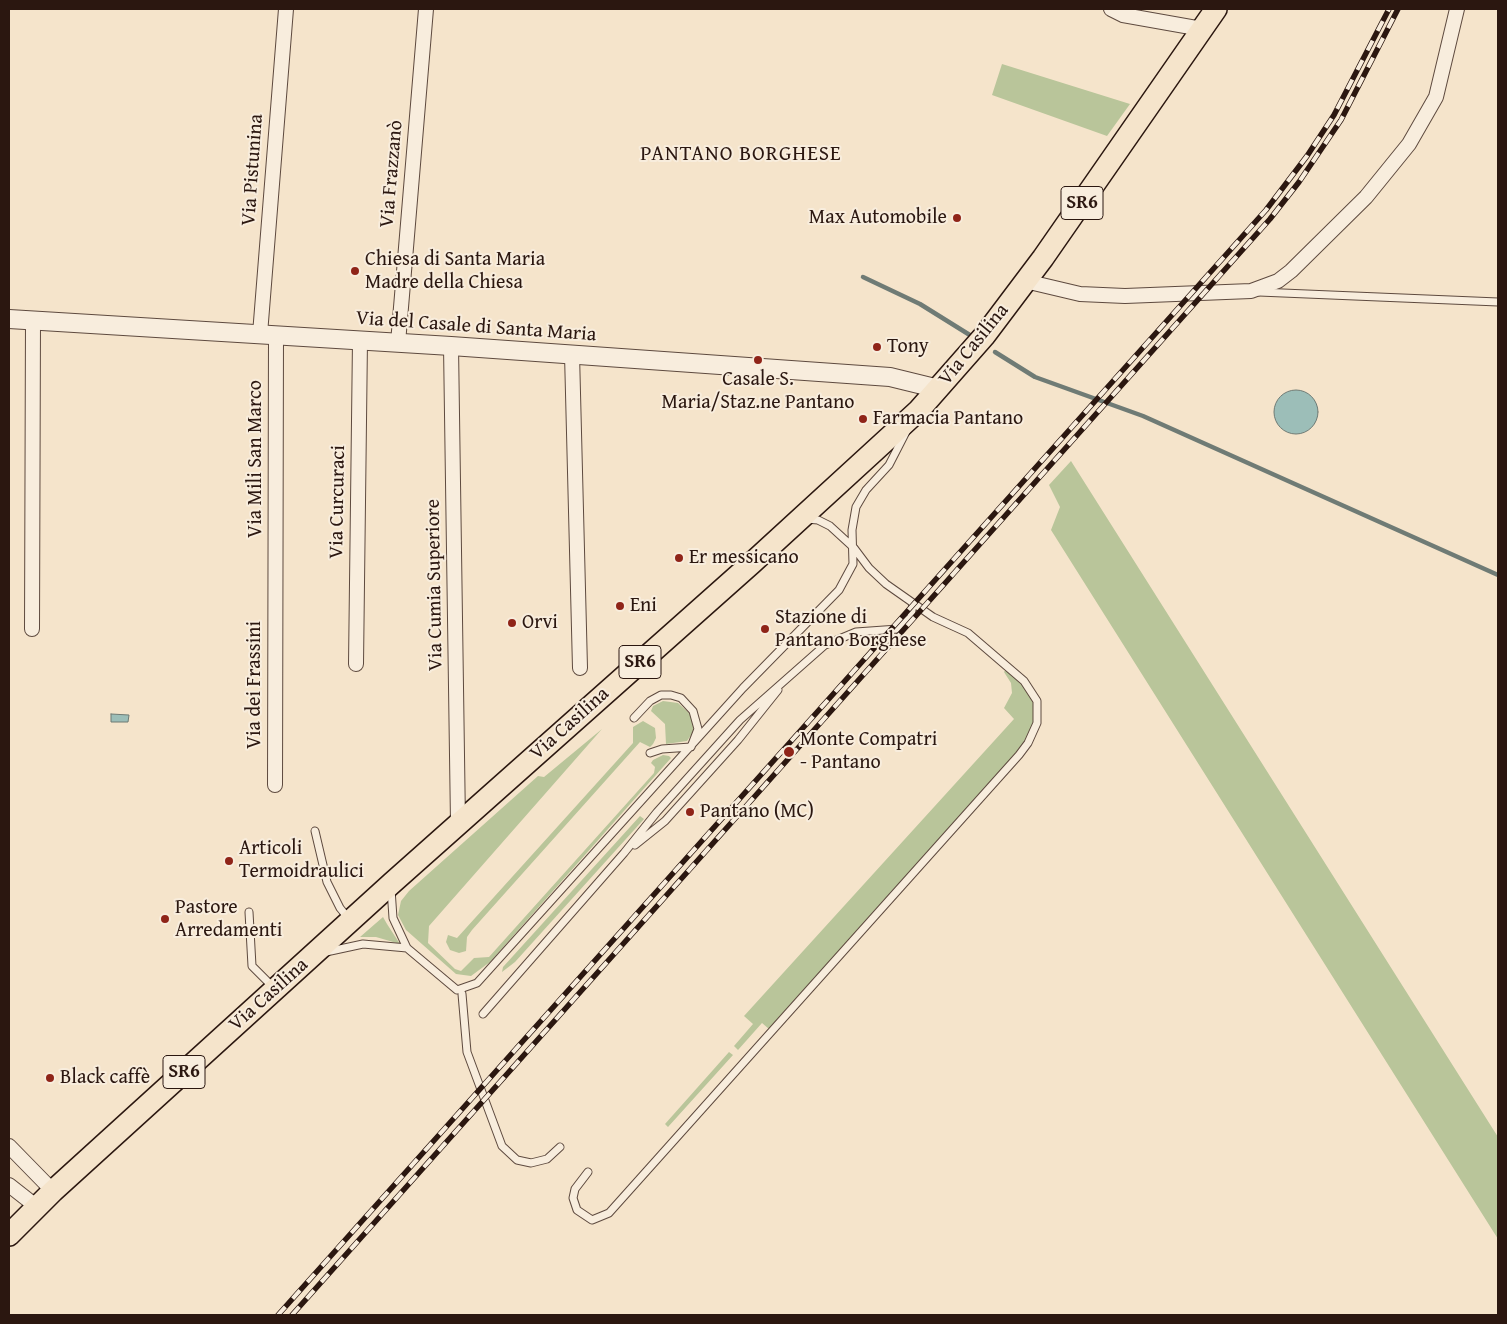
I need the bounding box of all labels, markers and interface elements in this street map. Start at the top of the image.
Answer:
street label: Via Pistunina [237,113,269,227]
street label: Via Frazzanò [375,119,409,229]
district label: PANTANO BORGHESE [638,142,844,168]
road number: SR6 [1061,187,1103,220]
place label: Max Automobile [809,206,947,230]
marker: Max Automobile [951,212,963,224]
place label: Chiesa di Santa Maria Madre della Chiesa [365,248,545,295]
marker: Chiesa di Santa Maria Madre della Chiesa [349,265,361,277]
street label: Via Casilina [934,299,1014,391]
street label: Via del Casale di Santa Maria [355,307,597,347]
place label: Tony [887,335,929,359]
marker: Tony [871,341,883,353]
marker: Casale S. Maria/Staz.ne Pantano [752,354,764,366]
place label: Casale S. Maria/Staz.ne Pantano [662,368,854,415]
street label: Via Mili San Marco [244,380,268,538]
place label: Farmacia Pantano [873,407,1023,431]
marker: Farmacia Pantano [857,413,869,425]
street label: Via Curcuraci [325,445,351,559]
street label: Via Cumia Superiore [421,499,449,671]
place label: Er messicano [689,546,799,570]
marker: Er messicano [673,552,685,564]
place label: Eni [630,594,657,618]
marker: Eni [614,600,626,612]
place label: Stazione di Pantano Borghese [775,606,926,653]
place label: Orvi [522,611,558,635]
marker: Orvi [506,617,518,629]
street label: Via dei Frassini [243,621,267,749]
marker: Stazione di Pantano Borghese [759,623,771,635]
road number: SR6 [619,646,661,679]
street label: Via Casilina [525,682,615,766]
place label: Monte Compatri - Pantano [800,728,937,775]
marker: Monte Compatri - Pantano [782,745,796,759]
place label: Pantano (MC) [700,800,814,824]
marker: Pantano (MC) [684,806,696,818]
place label: Articoli Termoidraulici [239,837,364,884]
marker: Articoli Termoidraulici [223,855,235,867]
place label: Pastore Arredamenti [175,896,282,943]
marker: Pastore Arredamenti [159,913,171,925]
street label: Via Casilina [224,953,314,1037]
road number: SR6 [163,1056,205,1088]
place label: Black caffè [60,1066,150,1090]
marker: Black caffè [44,1072,56,1084]

